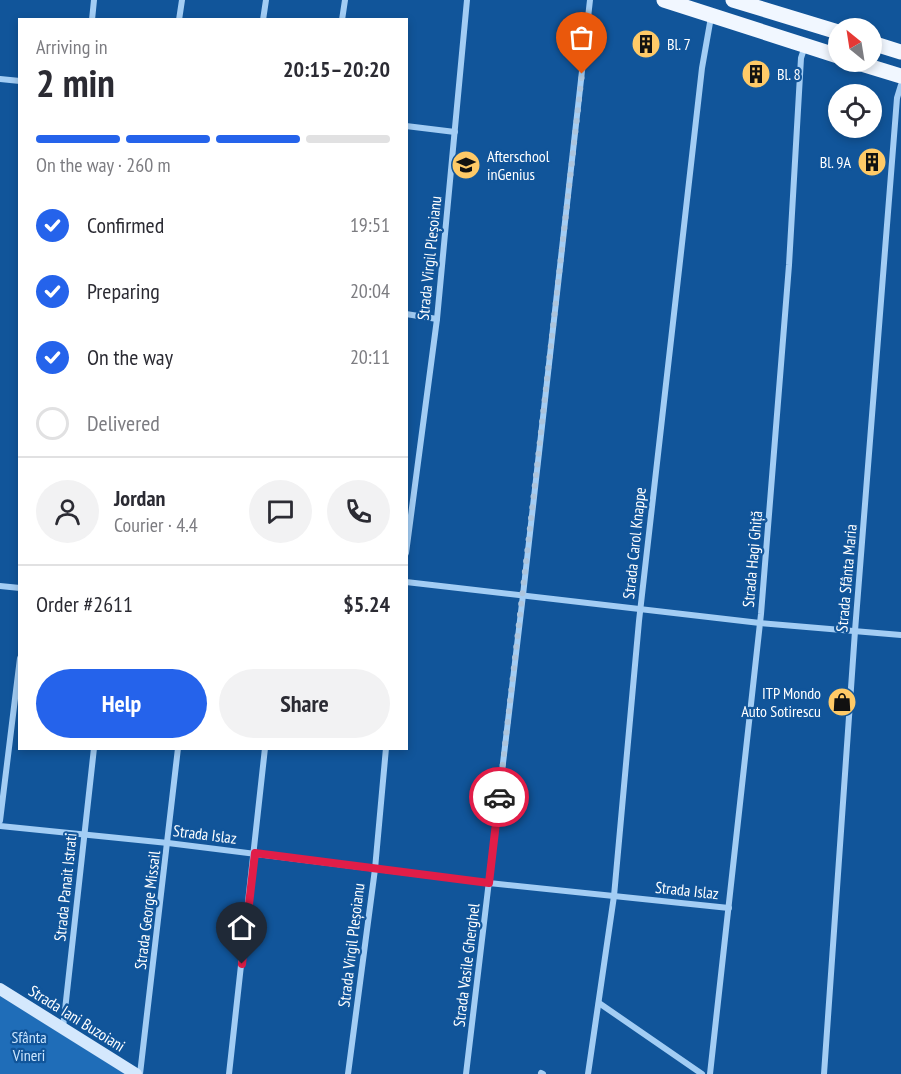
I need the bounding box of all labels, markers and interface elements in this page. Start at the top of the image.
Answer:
pin [556,12,607,74]
north arrow [828,18,882,72]
map controls [828,18,882,138]
icon: bag [565,21,598,54]
building icon: Bl. 7 [630,28,662,60]
text: Arriving in [36,34,108,60]
place label: Bl. 7 [667,34,691,54]
text: 20:15–20:20 [283,55,390,83]
text: 2 min [36,57,115,108]
building icon: Bl. 8 [740,58,772,90]
place label: Bl. 8 [777,64,801,84]
button: locate [828,84,882,138]
place label: Afterschool inGenius [487,146,550,184]
building icon: Bl. 9A [856,146,888,178]
school or university icon: Afterschool inGenius [450,149,482,181]
text: On the way · 260 m [36,152,171,178]
place label: Bl. 9A [820,152,851,172]
street label: Strada Virgil Pleșoianu [413,195,445,321]
icon: check [36,209,69,242]
text: Confirmed [87,211,164,239]
text: 19:51 [350,212,390,238]
icon: check [36,275,69,308]
text: Preparing [87,277,160,305]
text: 20:04 [350,278,390,304]
icon: check [36,341,69,374]
text: On the way [87,343,173,371]
text: 20:11 [350,344,390,370]
text: Delivered [87,409,160,437]
button: person [36,480,99,543]
button: chat [249,480,312,543]
button: phone [327,480,390,543]
text: Jordan [114,484,165,512]
street label: Strada Carol Knappe [618,486,650,600]
street label: Strada Hagi Ghiță [738,510,766,608]
text: Courier · 4.4 [114,512,198,538]
street label: Strada Sfânta Maria [831,523,861,633]
text: Order #2611 [36,590,133,618]
text: $5.24 [343,590,390,618]
button: Help [36,669,207,738]
button: Share [219,669,390,738]
place label: ITP Mondo Auto Sotirescu [741,683,821,721]
shop icon: ITP Mondo Auto Sotirescu [826,686,858,718]
courier [469,767,529,827]
icon: car [483,781,516,814]
street label: Strada Islaz [172,820,238,848]
street label: Strada Panait Istrati [49,832,81,942]
street label: Strada George Missail [130,849,164,970]
street label: Strada Islaz [654,877,720,903]
street label: Strada Virgil Pleșoianu [333,882,369,1008]
pin [216,902,267,964]
street label: Strada Vasile Gherghel [448,902,484,1028]
icon: home [225,911,258,944]
street label: Strada Iani Buzoiani [25,980,129,1056]
park label: Sfânta Vineri [11,1027,47,1065]

